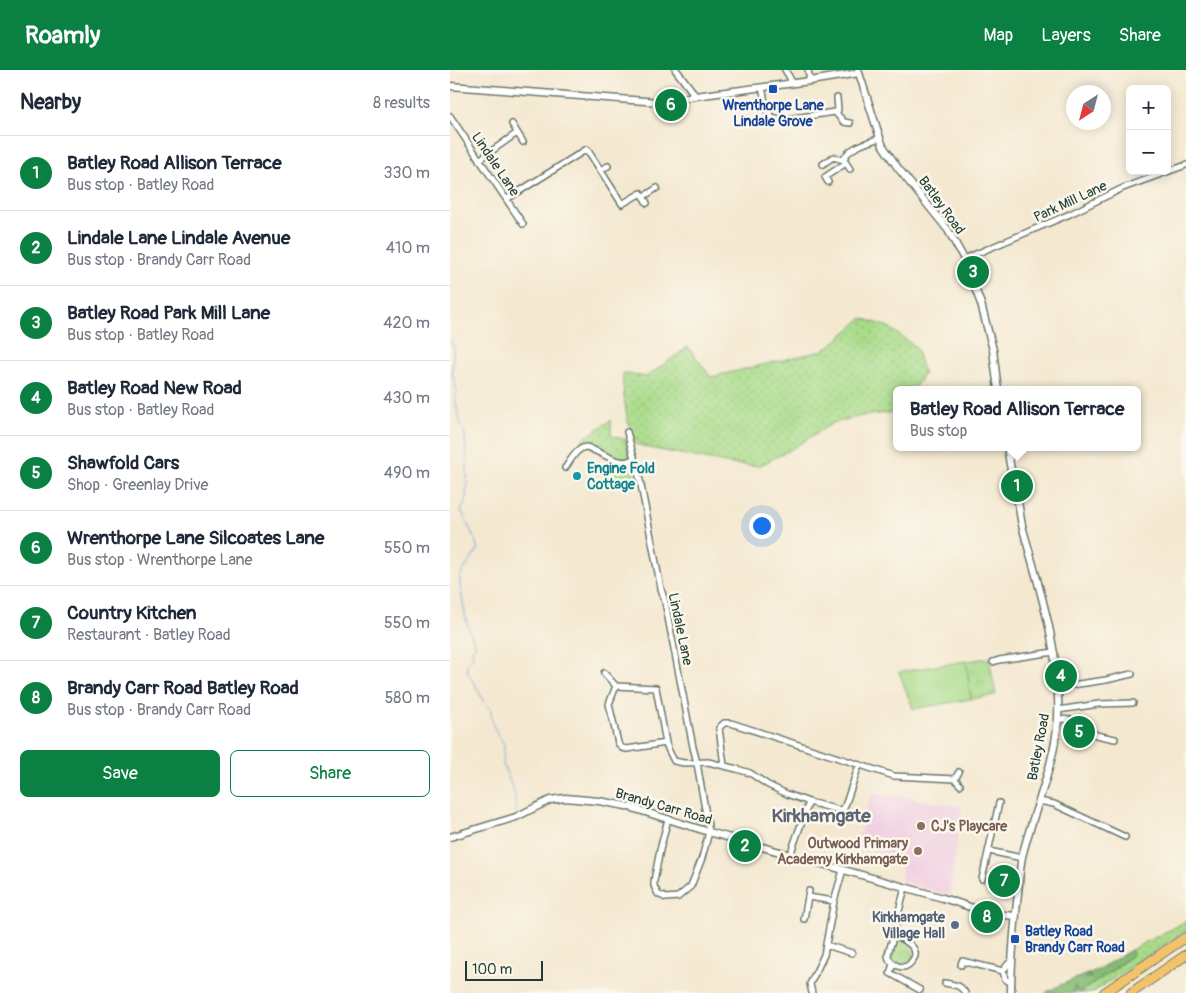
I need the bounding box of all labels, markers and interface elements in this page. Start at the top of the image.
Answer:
text: Roamly [25,21,100,50]
text: Map [984,24,1013,47]
text: Layers [1041,24,1091,47]
text: Share [1119,24,1161,47]
marker: Wrenthorpe Lane Lindale Grove [767,83,779,95]
north arrow [1066,85,1111,130]
map controls [1126,85,1171,175]
button: + [1126,85,1171,130]
pin: 6 [655,86,687,124]
text: Nearby [20,89,81,116]
text: 8 results [373,93,430,113]
place label: Wrenthorpe Lane Lindale Grove [722,97,825,130]
street label: Lindale Lane [468,129,523,200]
button: − [1126,130,1171,175]
text: Batley Road Allison Terrace [67,151,282,175]
text: 1 [33,163,39,183]
text: 330 m [384,163,430,183]
street label: Batley Road [915,173,969,238]
text: Bus stop · Batley Road [67,175,214,195]
street label: Park Mill Lane [1031,177,1110,226]
text: Lindale Lane Lindale Avenue [67,226,290,250]
text: 2 [32,238,40,258]
text: 410 m [386,238,430,258]
text: Bus stop · Brandy Carr Road [67,250,251,270]
pin: 3 [957,253,989,291]
text: Batley Road Park Mill Lane [67,301,270,325]
text: 3 [32,313,40,333]
text: 420 m [383,313,430,333]
text: Bus stop · Batley Road [67,325,214,345]
text: Batley Road New Road [67,376,242,400]
popup [893,386,1141,451]
text: 4 [31,388,41,408]
text: 430 m [383,388,430,408]
text: Batley Road Allison Terrace [910,397,1124,421]
text: Bus stop · Batley Road [67,400,214,420]
text: Bus stop [910,421,967,441]
text: Shawfold Cars [67,451,179,475]
place label: Engine Fold Cottage [587,460,655,493]
text: 5 [32,463,40,483]
text: 490 m [384,463,430,483]
pin: 1 [1001,467,1033,505]
marker: Engine Fold Cottage [571,470,583,482]
text: Shop · Greenlay Drive [67,475,208,495]
your location [749,513,775,539]
text: Wrenthorpe Lane Silcoates Lane [67,526,324,550]
text: 6 [31,538,41,558]
text: 550 m [384,538,430,558]
text: Bus stop · Wrenthorpe Lane [67,550,252,570]
street label: Lindale Lane [665,591,696,667]
text: Country Kitchen [67,601,197,625]
text: 7 [32,613,40,633]
text: 550 m [384,613,430,633]
text: Restaurant · Batley Road [67,625,231,645]
pin: 4 [1045,657,1077,695]
text: Brandy Carr Road Batley Road [67,676,299,700]
text: 8 [32,688,40,708]
text: 580 m [385,688,430,708]
text: Bus stop · Brandy Carr Road [67,700,251,720]
street label: Batley Road [1024,712,1053,782]
pin: 5 [1063,713,1095,751]
button: Save [20,750,220,797]
button: Share [230,750,430,797]
street label: Brandy Carr Road [613,785,714,828]
district label: Kirkhamgate [771,804,871,828]
place label: CJ's Playcare [931,818,1008,835]
marker: CJ's Playcare [915,820,927,832]
pin: 2 [729,827,761,865]
place label: Outwood Primary Academy Kirkhamgate [777,835,909,868]
marker: Outwood Primary Academy Kirkhamgate [912,845,924,857]
pin: 7 [988,862,1020,900]
pin: 8 [971,898,1003,936]
place label: Kirkhamgate Village Hall [872,909,946,942]
marker: Kirkhamgate Village Hall [949,919,961,931]
place label: Batley Road Brandy Carr Road [1025,923,1125,956]
marker: Batley Road Brandy Carr Road [1009,933,1021,945]
scale bar [465,958,542,981]
text: 100 m [472,961,512,978]

